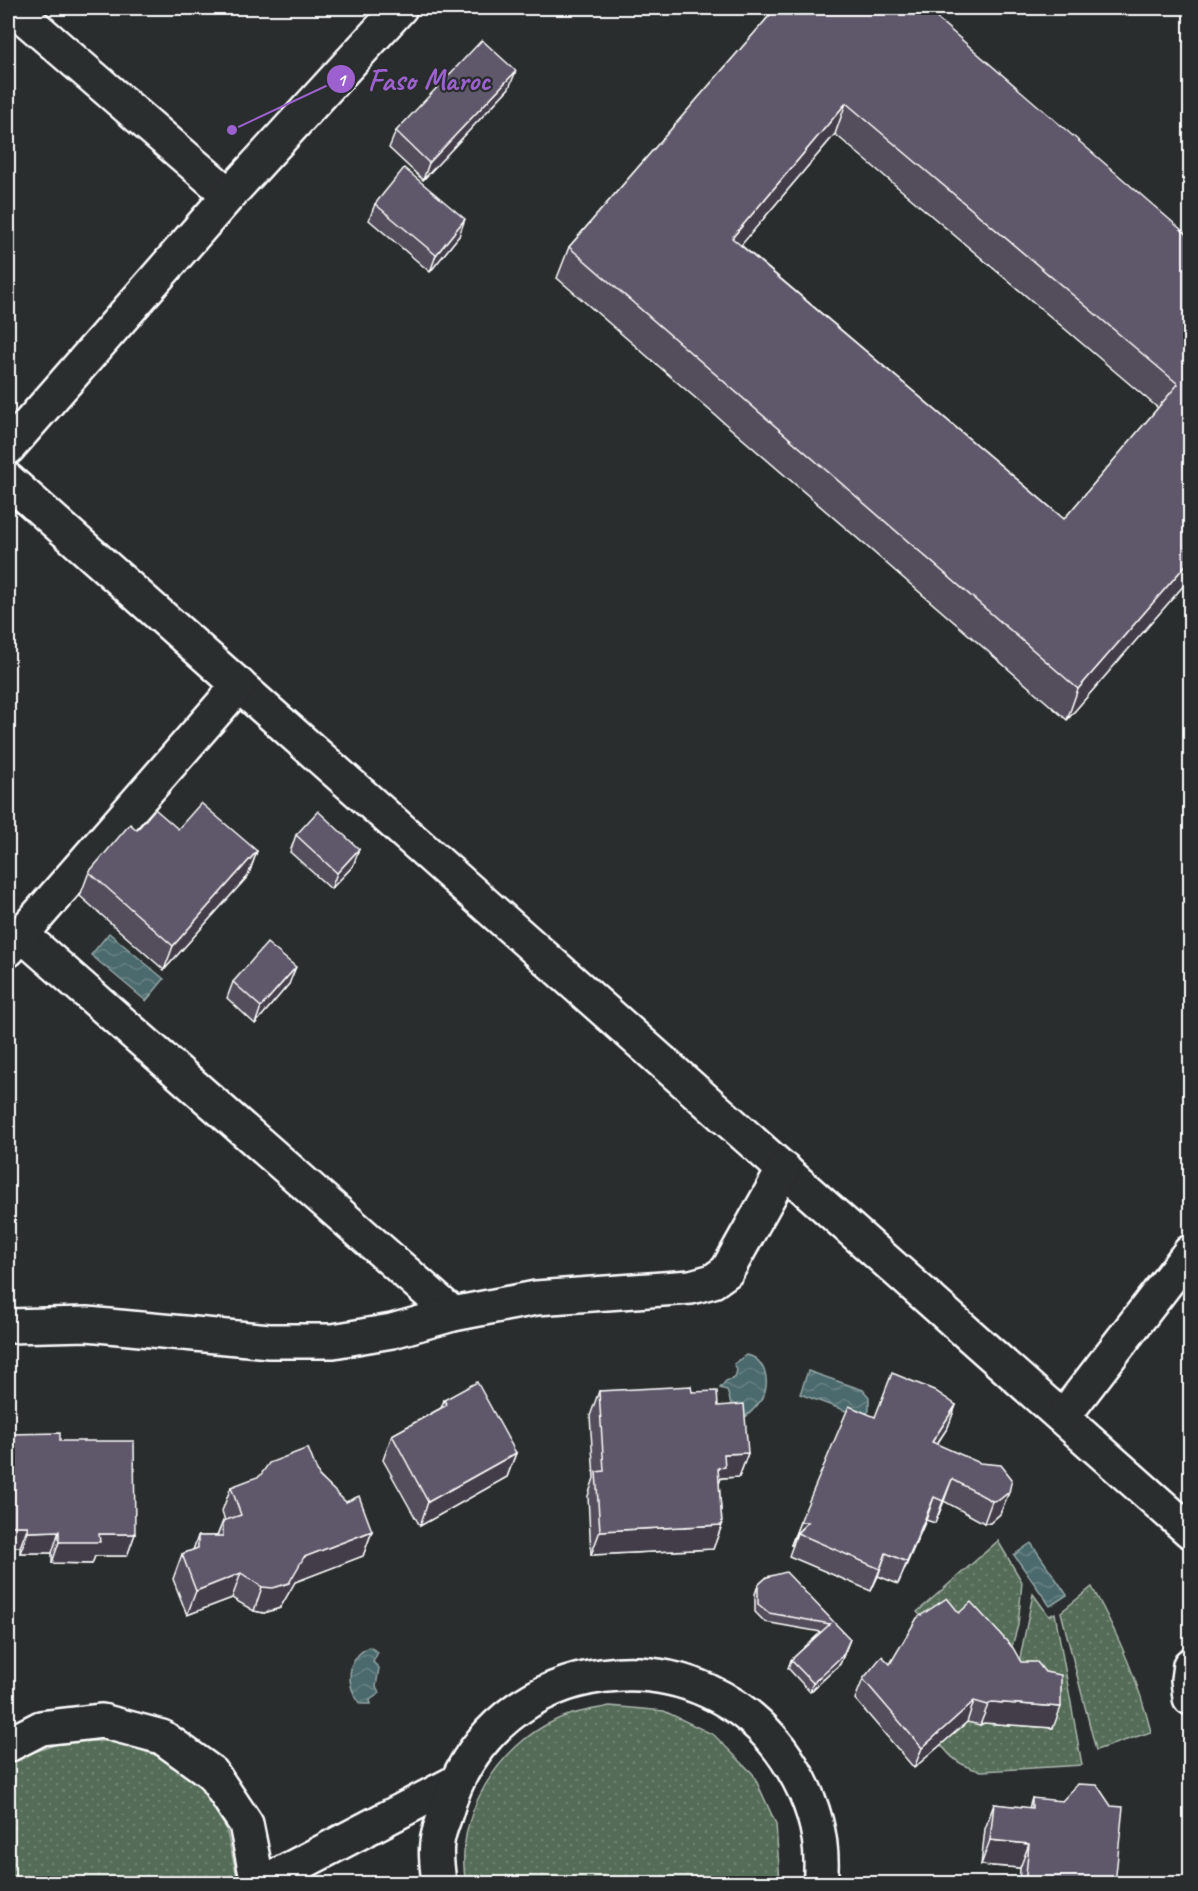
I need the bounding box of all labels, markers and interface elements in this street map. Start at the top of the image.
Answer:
callout: Faso Maroc [326,55,503,103]
text: Faso Maroc [368,61,492,99]
text: 1 [337,69,347,91]

